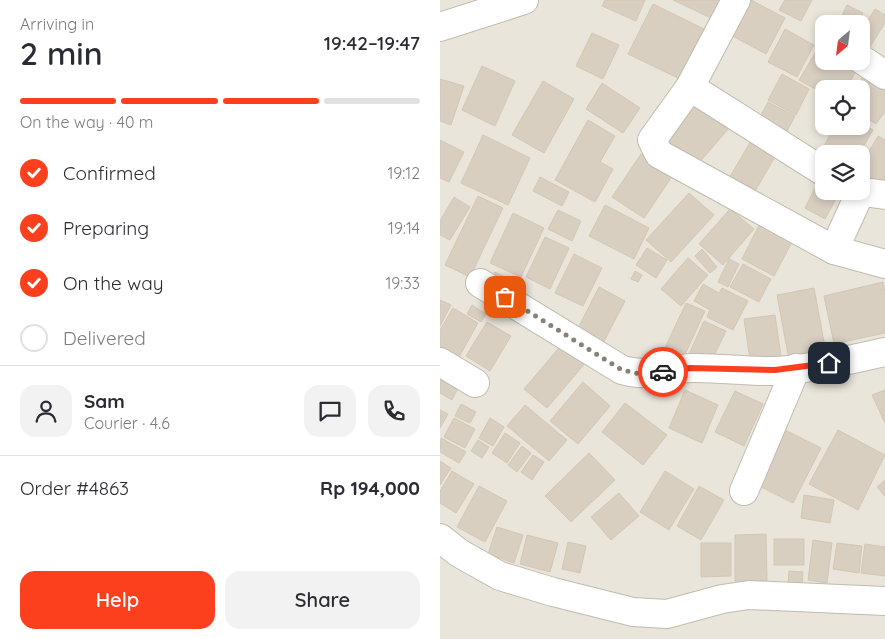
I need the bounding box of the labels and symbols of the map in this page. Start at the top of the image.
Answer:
north arrow [815,15,870,70]
pin [484,276,526,318]
pin [808,342,850,384]
courier [638,347,688,397]

